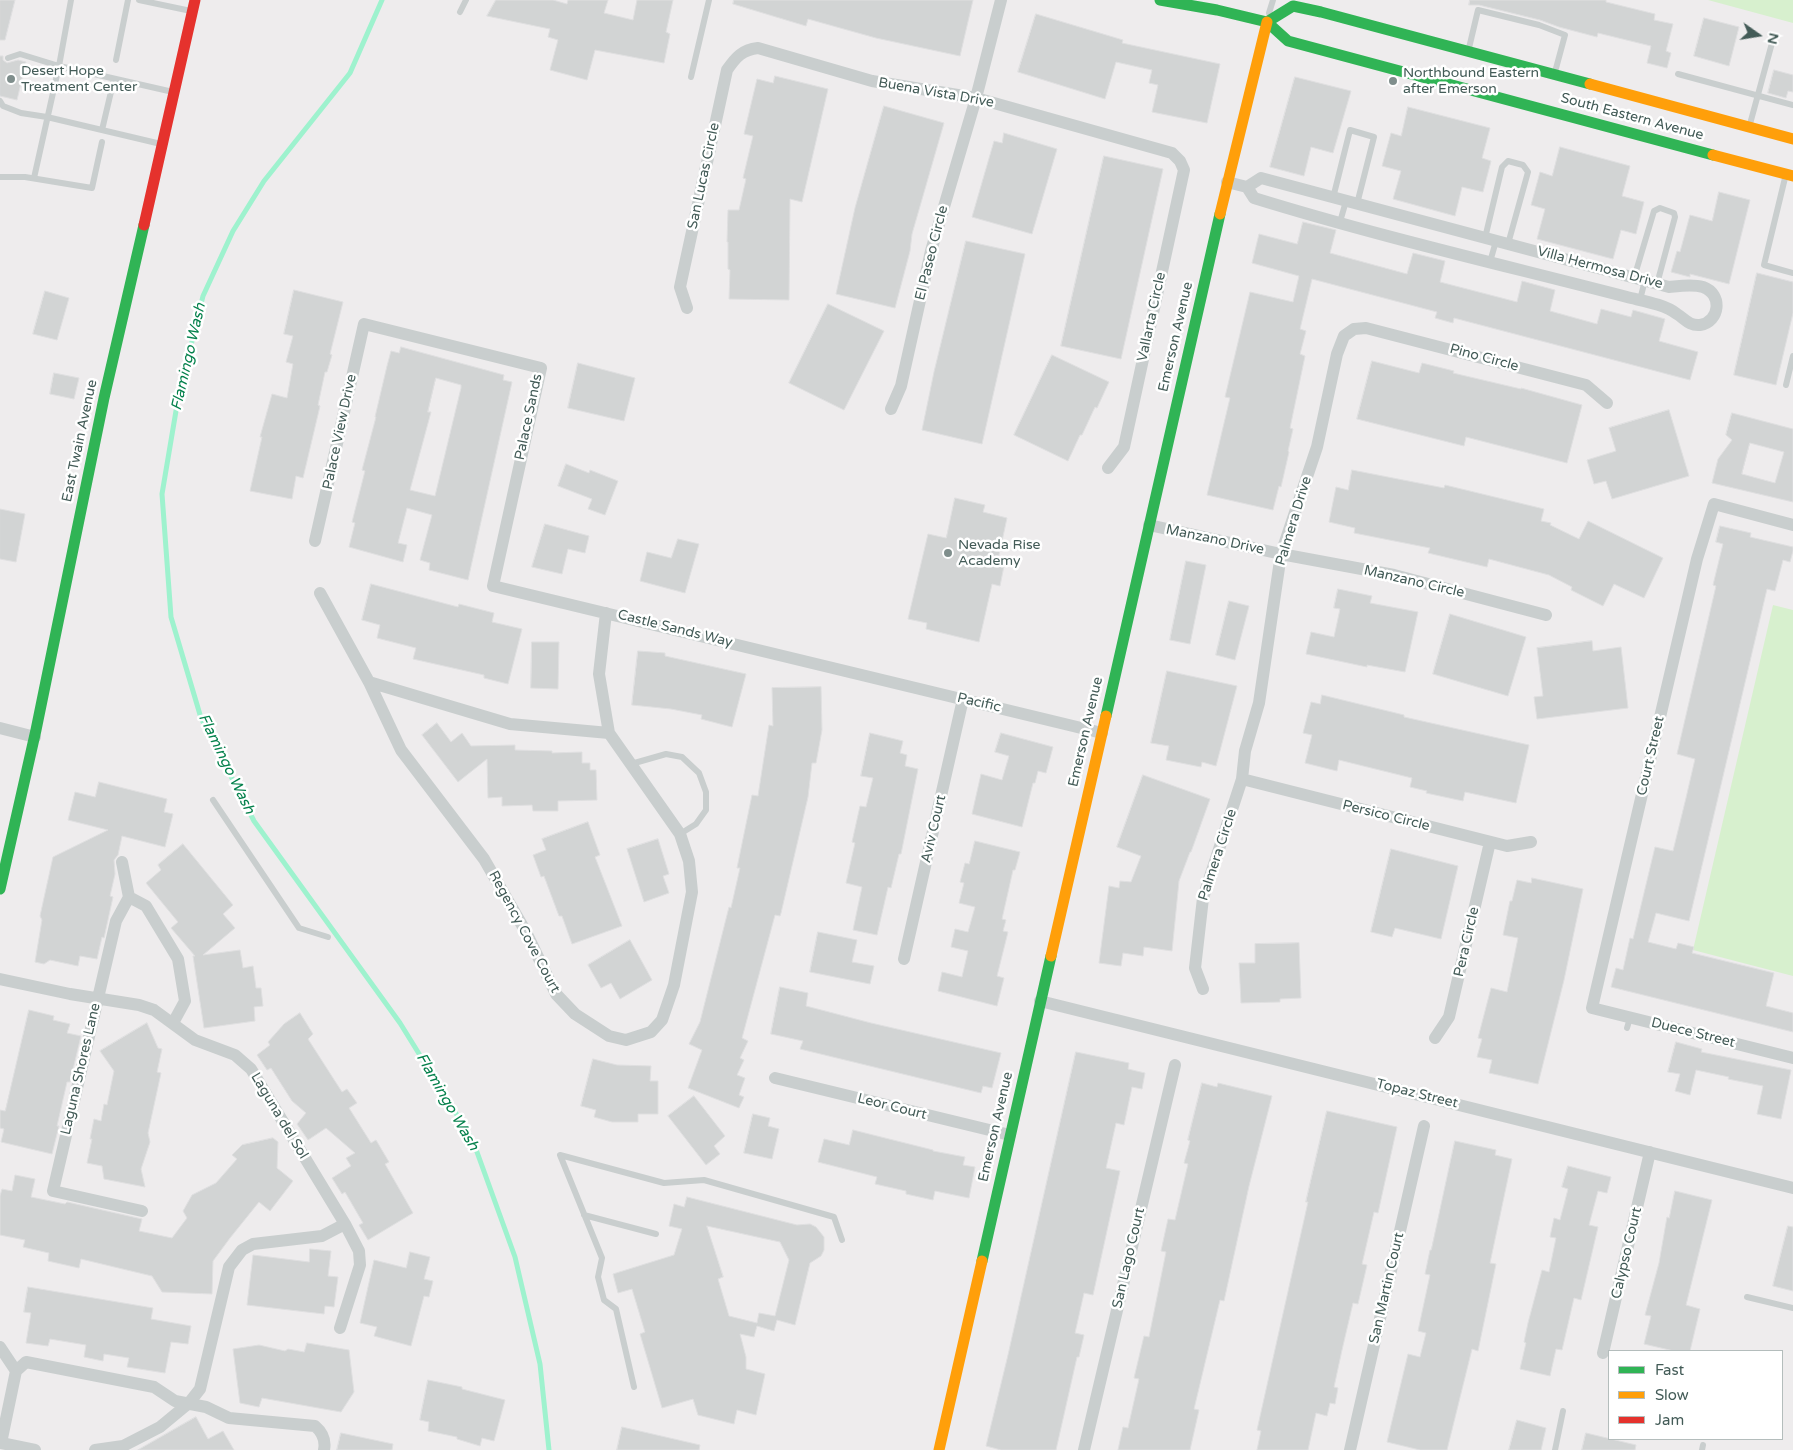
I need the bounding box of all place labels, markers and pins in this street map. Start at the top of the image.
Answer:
place label: Desert Hope Treatment Center [21,63,137,95]
place label: Northbound Eastern after Emerson [1403,65,1539,98]
marker: Desert Hope Treatment Center [5,73,17,85]
marker: Northbound Eastern after Emerson [1387,75,1399,87]
place label: Nevada Rise Academy [958,537,1041,570]
marker: Nevada Rise Academy [942,547,954,559]

